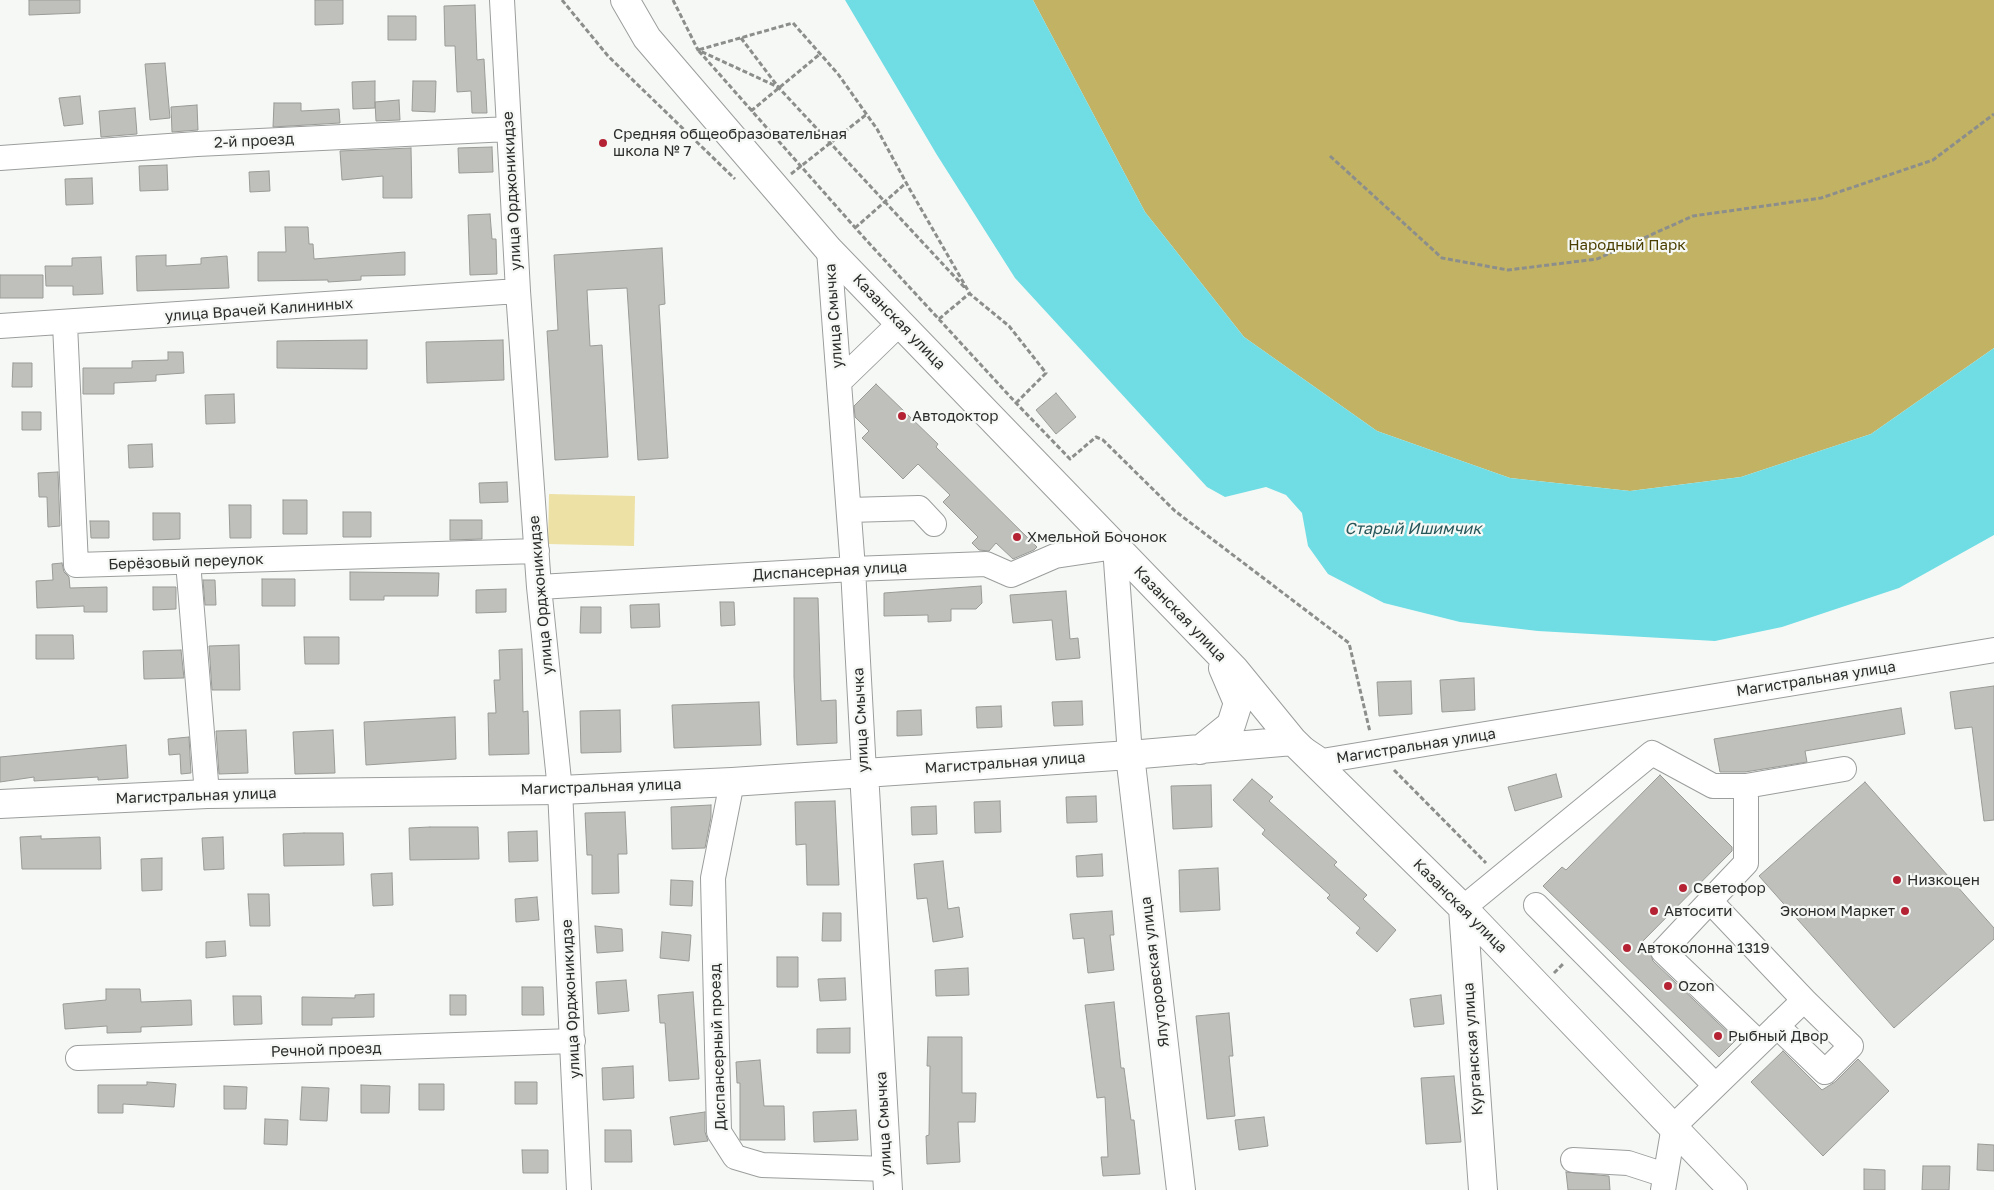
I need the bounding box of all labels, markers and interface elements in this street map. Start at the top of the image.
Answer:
street label: улица Орджоникидзе [499,111,525,271]
place label: Средняя общеобразовательная школа № 7 [613,125,847,160]
street label: 2-й проезд [213,130,295,152]
marker: Средняя общеобразовательная школа № 7 [597,137,609,149]
park label: Народный Парк [1568,236,1686,254]
street label: улица Смычка [821,263,847,369]
street label: Казанская улица [849,271,949,373]
street label: улица Врачей Калининых [164,294,354,326]
place label: Автодоктор [912,407,999,425]
marker: Автодоктор [896,410,908,422]
street label: улица Орджоникидзе [525,515,557,675]
water label: Старый Ишимчик [1345,519,1481,539]
place label: Хмельной Бочонок [1027,528,1167,546]
marker: Хмельной Бочонок [1011,531,1023,543]
street label: Берёзовый переулок [108,550,264,574]
street label: Диспансерная улица [752,558,908,584]
street label: Казанская улица [1130,563,1230,665]
street label: Магистральная улица [1735,658,1897,700]
street label: улица Смычка [849,667,873,773]
street label: Магистральная улица [1335,725,1497,767]
street label: Магистральная улица [924,748,1086,778]
street label: Магистральная улица [520,775,682,799]
street label: Магистральная улица [115,784,277,808]
street label: Казанская улица [1409,855,1511,957]
place label: Низкоцен [1907,871,1980,889]
marker: Низкоцен [1891,874,1903,886]
place label: Светофор [1693,879,1766,897]
marker: Светофор [1677,882,1689,894]
street label: Ялуторовская улица [1137,895,1173,1049]
place label: Автосити [1664,902,1732,920]
place label: Эконом Маркет [1780,902,1895,920]
marker: Автосити [1648,905,1660,917]
marker: Эконом Маркет [1899,905,1911,917]
street label: улица Орджоникидзе [558,919,584,1079]
place label: Автоколонна 1319 [1637,939,1769,957]
marker: Автоколонна 1319 [1621,942,1633,954]
street label: Диспансерный проезд [706,963,730,1131]
place label: Ozon [1678,977,1715,995]
marker: Ozon [1662,980,1674,992]
street label: Курганская улица [1459,982,1487,1116]
place label: Рыбный Двор [1728,1027,1828,1045]
marker: Рыбный Двор [1712,1030,1724,1042]
street label: Речной проезд [270,1039,382,1061]
street label: улица Смычка [872,1071,896,1177]

